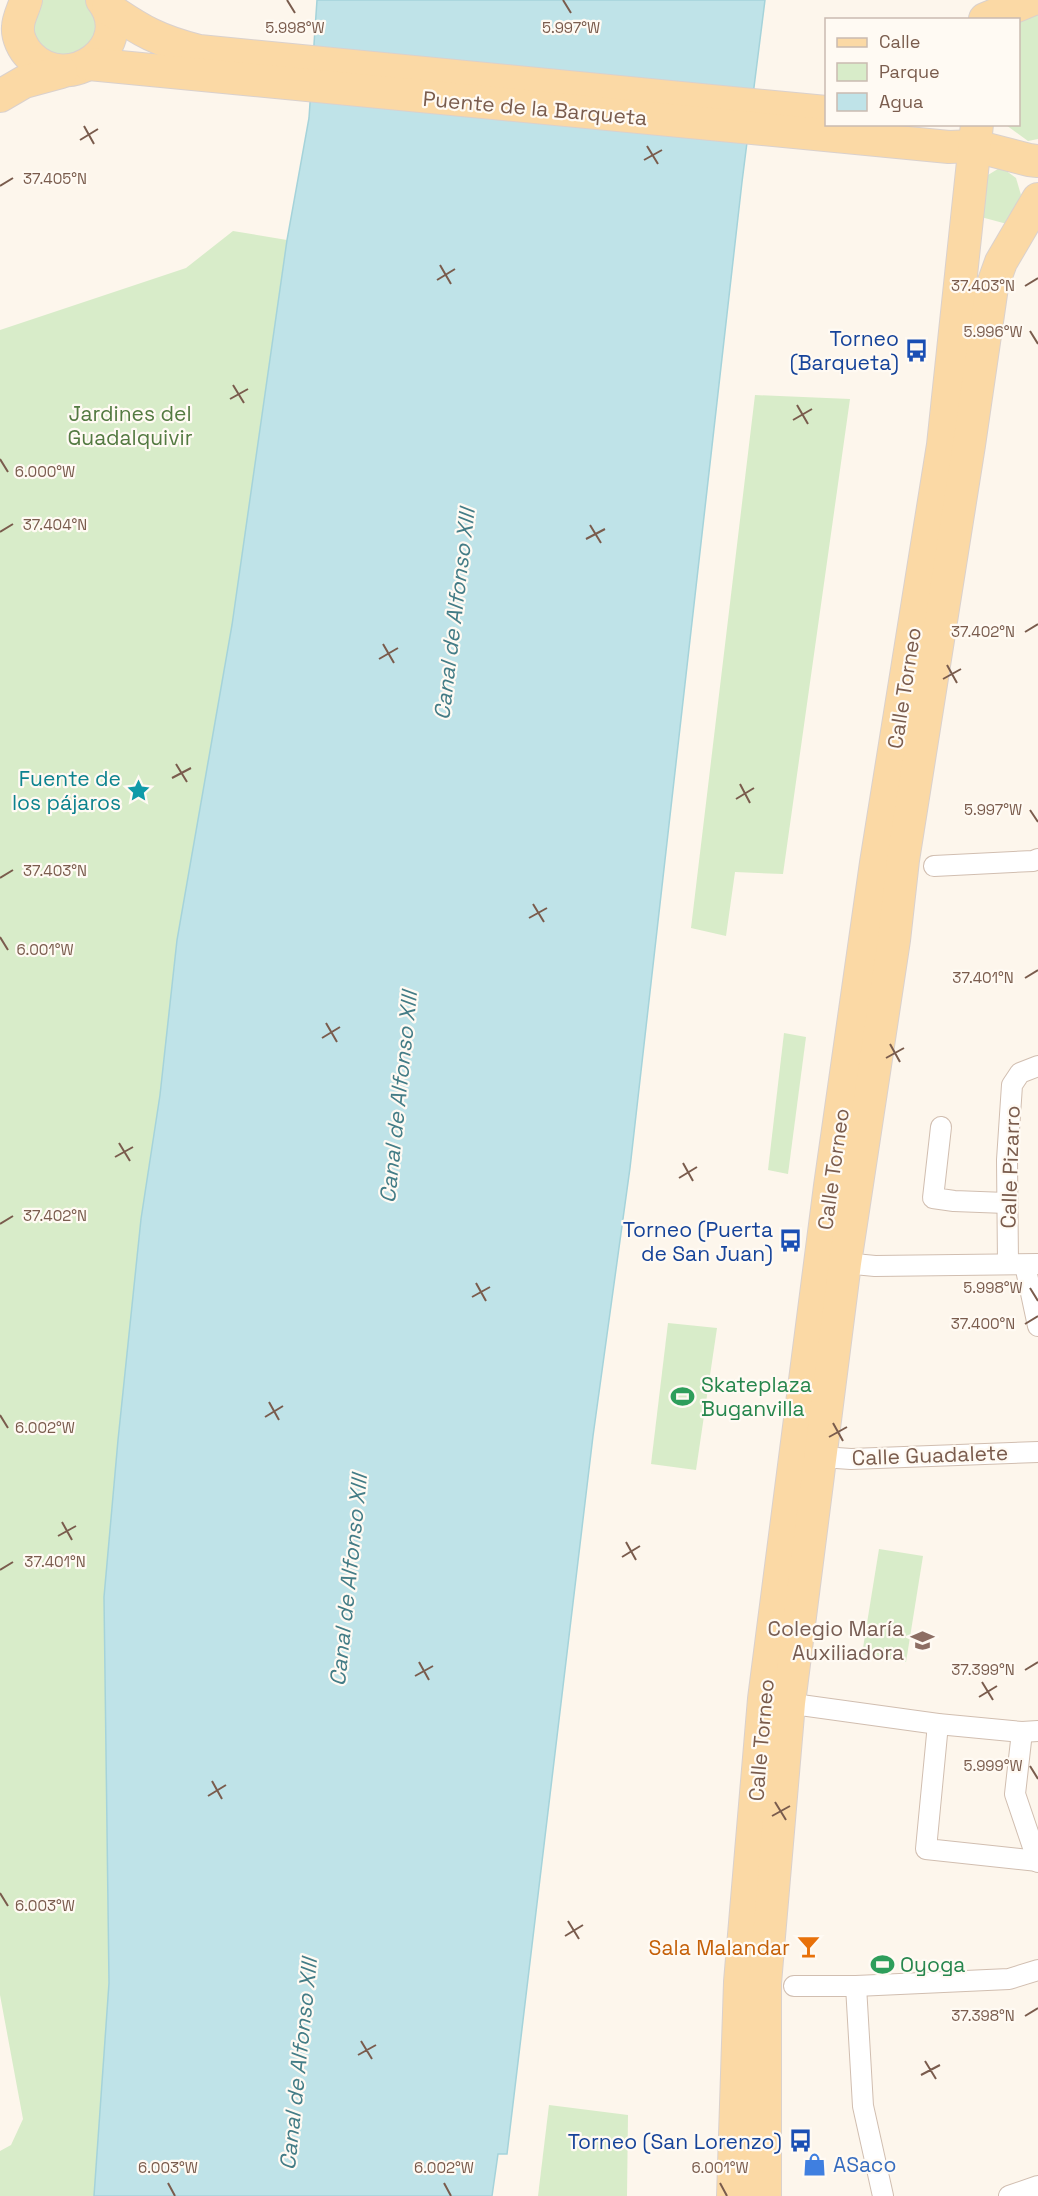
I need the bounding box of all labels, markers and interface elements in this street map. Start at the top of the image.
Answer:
text: 5.998°W [265,18,325,37]
text: 5.997°W [542,18,600,37]
legend [825,18,1020,126]
text: Calle [879,30,920,53]
text: Parque [879,60,940,83]
street label: Puente de la Barqueta [422,85,648,131]
text: Agua [879,90,923,113]
text: 37.405°N [23,169,87,188]
text: 37.403°N [951,276,1015,295]
text: 5.996°W [963,322,1023,341]
place label: Torneo (Barqueta) [790,325,899,376]
bus stop icon: Torneo (Barqueta) [904,337,930,363]
park label: Jardines del Guadalquivir [67,400,193,451]
text: 6.000°W [15,462,75,481]
water label: Canal de Alfonso XIII [427,504,481,721]
text: 37.404°N [23,515,87,534]
text: 37.402°N [951,622,1015,641]
street label: Calle Torneo [881,625,927,751]
place label: Fuente de los pájaros [12,765,121,816]
place icon: Fuente de los pájaros [126,777,152,803]
text: 5.997°W [964,800,1022,819]
text: 37.403°N [23,861,87,880]
text: 6.001°W [16,940,74,959]
text: 37.401°N [952,968,1014,987]
water label: Canal de Alfonso XIII [373,987,423,1204]
street label: Calle Pizarro [994,1105,1026,1229]
street label: Calle Torneo [811,1106,855,1232]
text: 37.402°N [23,1206,87,1225]
place label: Torneo (Puerta de San Juan) [623,1216,773,1267]
bus stop icon: Torneo (Puerta de San Juan) [778,1228,804,1254]
text: 5.998°W [963,1278,1023,1297]
text: 37.400°N [951,1314,1015,1333]
place label: Skateplaza Buganvilla [701,1371,812,1422]
sports icon: Skateplaza Buganvilla [670,1383,696,1409]
text: 6.002°W [15,1418,75,1437]
street label: Calle Guadalete [851,1439,1009,1471]
water label: Canal de Alfonso XIII [323,1470,373,1687]
text: 37.401°N [24,1552,86,1571]
place label: Colegio María Auxiliadora [768,1615,904,1666]
school or university icon: Colegio María Auxiliadora [909,1627,935,1653]
text: 37.399°N [951,1660,1015,1679]
street label: Calle Torneo [742,1678,780,1802]
text: 5.999°W [963,1756,1023,1775]
text: 6.003°W [15,1896,75,1915]
place label: Sala Malandar [649,1934,790,1961]
bar icon: Sala Malandar [795,1934,821,1960]
sports icon: Oyoga [869,1951,895,1977]
place label: Oyoga [900,1951,965,1978]
water label: Canal de Alfonso XIII [273,1954,323,2171]
text: 37.398°N [951,2006,1015,2025]
place label: Torneo (San Lorenzo) [568,2128,782,2155]
bus stop icon: Torneo (San Lorenzo) [787,2128,813,2154]
shop icon: ASaco [802,2151,828,2177]
place label: ASaco [833,2151,896,2178]
text: 6.003°W [138,2158,198,2177]
text: 6.002°W [414,2158,474,2177]
text: 6.001°W [691,2158,749,2177]

